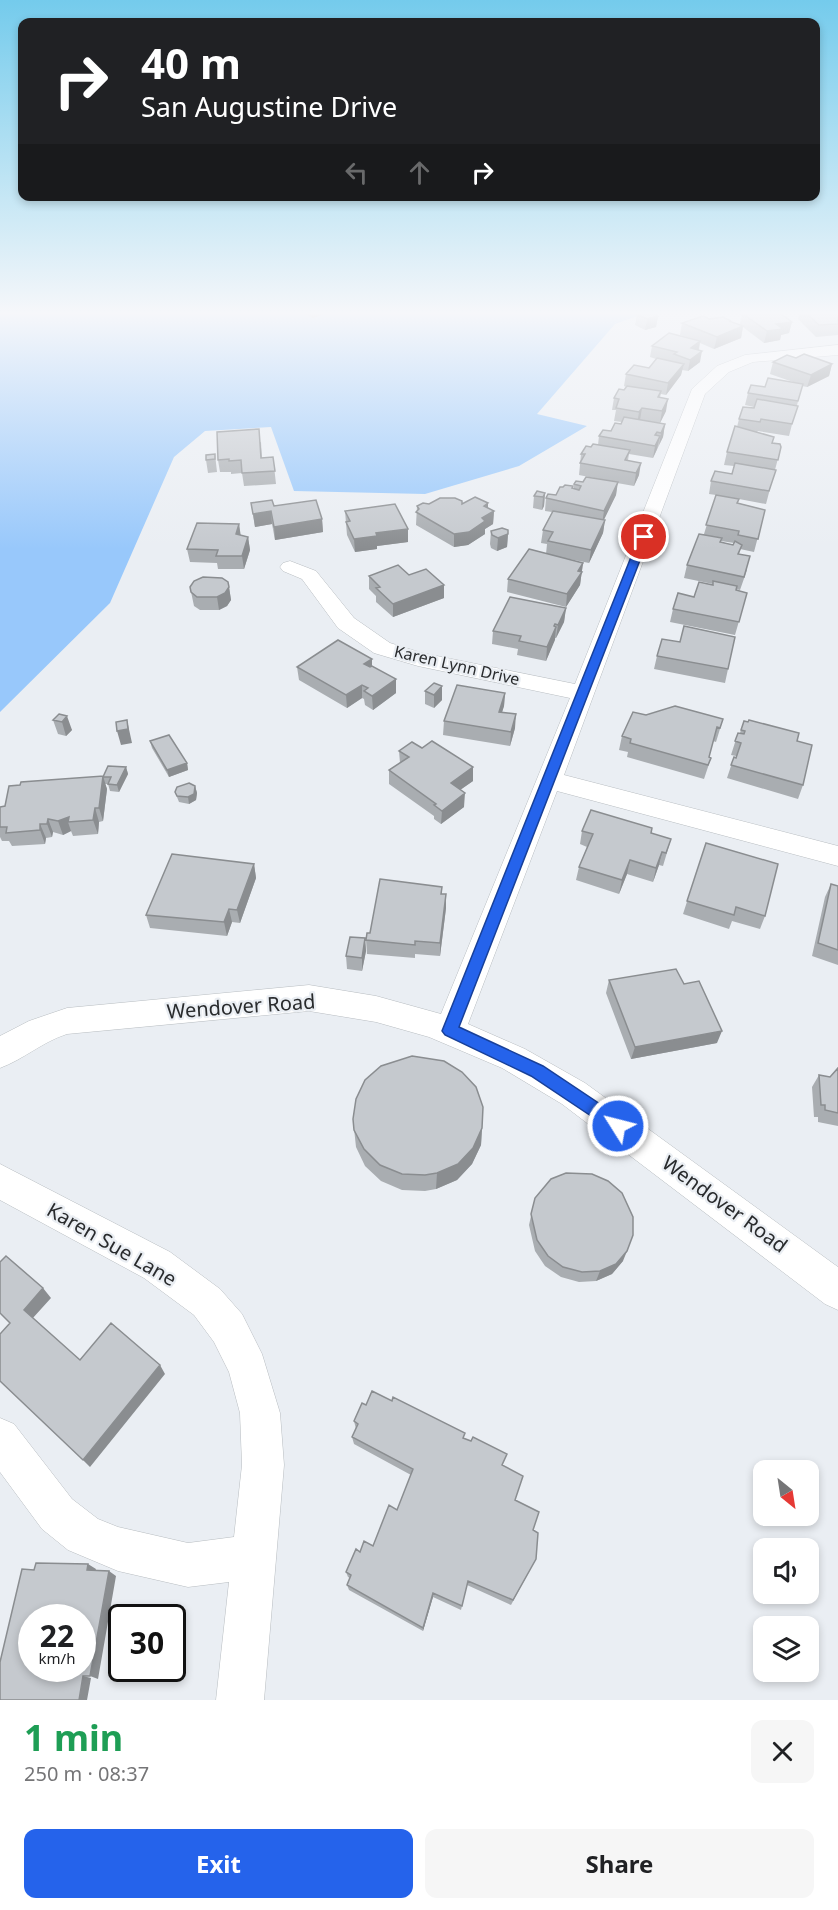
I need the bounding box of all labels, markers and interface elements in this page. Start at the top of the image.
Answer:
text: 40 m [141,34,241,91]
icon: right [42,42,120,120]
text: San Augustine Drive [141,88,397,125]
icon: left [340,156,373,189]
icon: ahead [403,156,436,189]
icon: right [466,156,499,189]
pin [618,511,669,562]
icon: arrive [627,520,660,553]
street label: Karen Lynn Drive [392,640,522,690]
street label: Wendover Road [166,987,316,1025]
position arrow [586,1094,650,1158]
street label: Wendover Road [657,1149,793,1259]
street label: Karen Sue Lane [42,1196,182,1292]
north arrow [753,1460,819,1526]
map controls [753,1460,819,1682]
button: sound [753,1538,819,1604]
speed limit sign: 30 [108,1604,186,1682]
text: 22 [40,1615,74,1656]
button: layers [753,1616,819,1682]
text: km/h [39,1648,75,1668]
text: 1 min [24,1713,123,1762]
button: close [751,1720,814,1783]
text: 250 m · 08:37 [24,1760,149,1787]
button: Exit [24,1829,413,1898]
button: Share [425,1829,814,1898]

